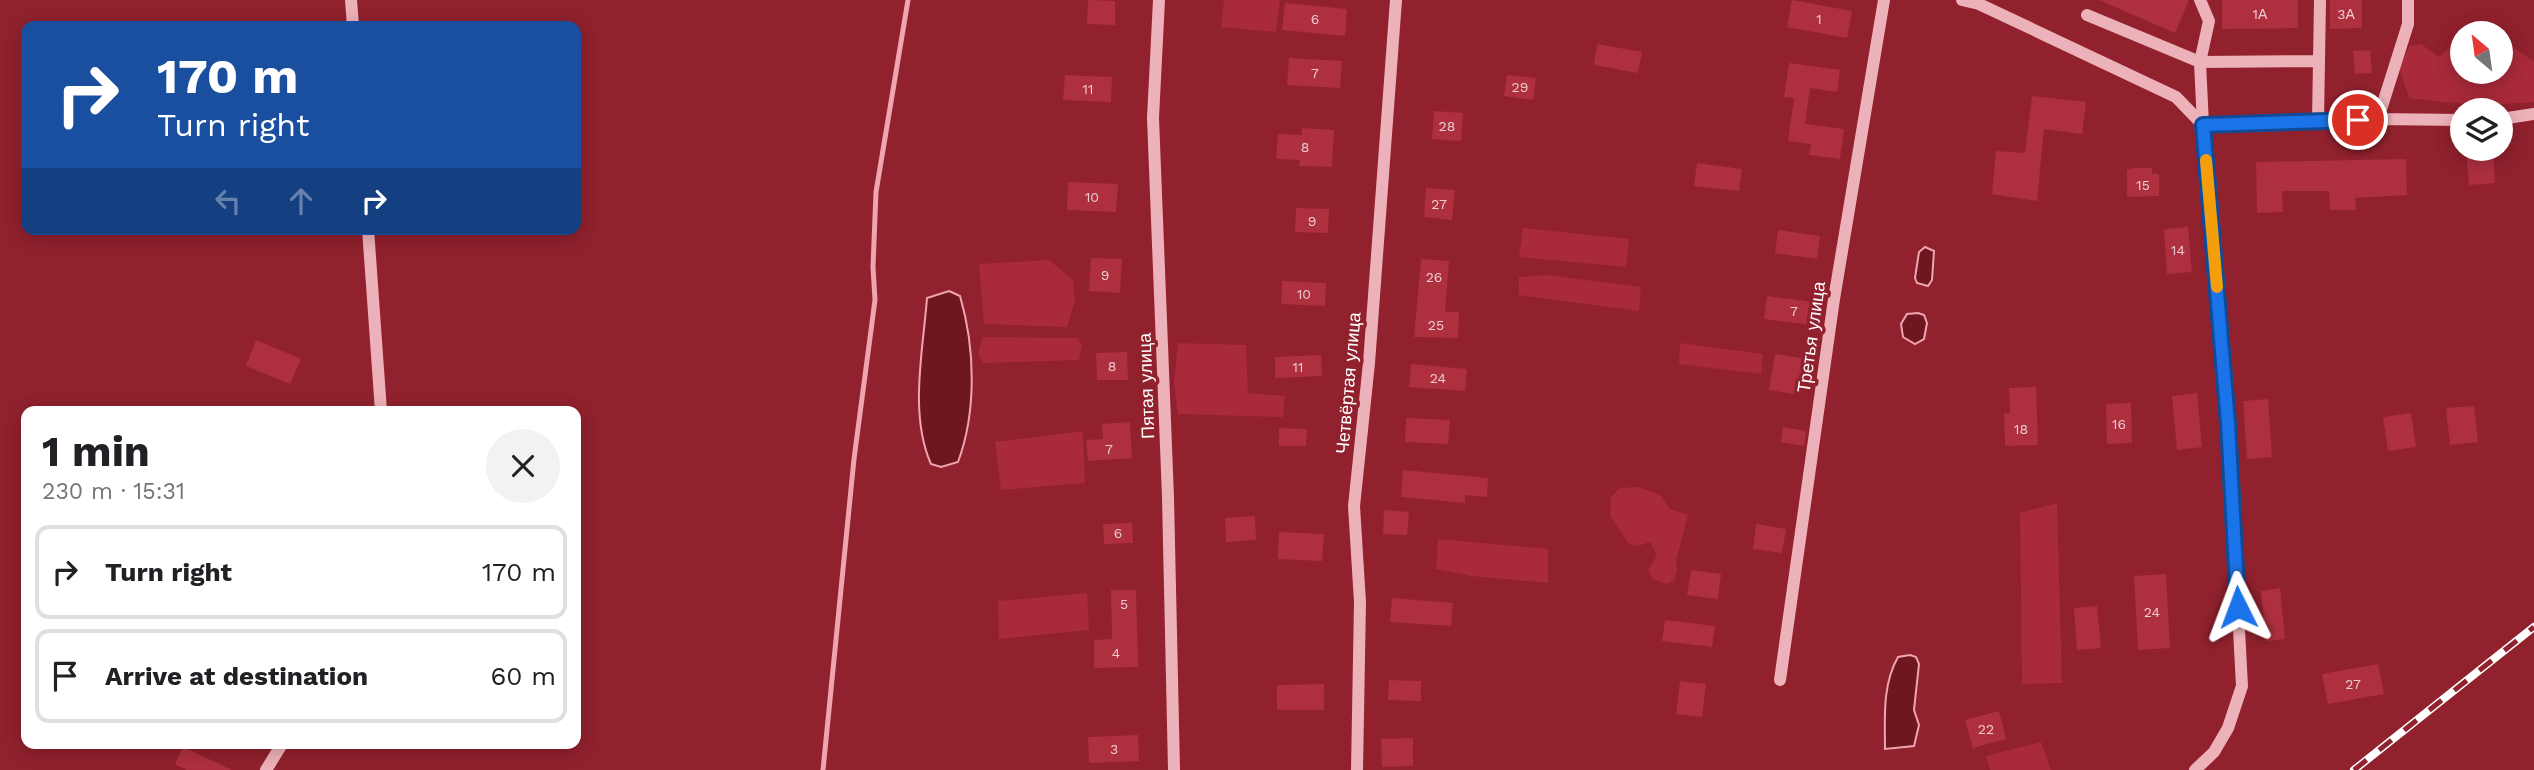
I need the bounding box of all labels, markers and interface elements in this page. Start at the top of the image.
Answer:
house number: 1А [2253,6,2268,22]
house number: 3А [2337,6,2355,22]
house number: 6 [1311,11,1319,27]
house number: 1 [1816,11,1822,27]
north arrow [2450,21,2513,84]
map controls [2450,21,2513,161]
text: 170 m [157,47,298,105]
icon: right [42,49,133,140]
house number: 7 [1311,65,1319,81]
house number: 29 [1512,79,1528,95]
house number: 11 [1083,81,1093,97]
pin [2328,90,2388,150]
button: layers [2450,98,2513,161]
icon: arrive [2339,101,2377,139]
text: Turn right [157,106,309,144]
house number: 28 [1439,118,1455,134]
house number: 8 [1301,139,1309,155]
house number: 15 [2136,177,2150,193]
icon: left [209,182,247,220]
icon: ahead [282,182,320,220]
icon: right [355,182,393,220]
house number: 10 [1085,189,1099,205]
house number: 27 [1431,196,1447,212]
house number: 9 [1308,213,1316,229]
house number: 14 [2171,242,2185,258]
house number: 9 [1101,267,1109,283]
house number: 26 [1426,269,1442,285]
street label: Третья улица [1793,279,1829,394]
house number: 10 [1297,286,1311,302]
house number: 7 [1790,303,1798,319]
street label: Четвёртая улица [1331,310,1365,455]
house number: 25 [1428,317,1444,333]
street label: Пятая улица [1134,332,1158,439]
house number: 8 [1108,358,1116,374]
house number: 11 [1293,359,1303,375]
house number: 24 [1430,370,1446,386]
house number: 16 [2112,416,2126,432]
house number: 18 [2014,421,2028,437]
text: 1 min [42,427,150,476]
button: close [486,429,560,503]
house number: 7 [1105,441,1113,457]
text: 230 m · 15:31 [42,478,185,505]
house number: 6 [1114,525,1122,541]
icon: right [46,553,84,591]
text: Turn right [105,557,232,587]
text: 170 m [482,557,556,587]
position arrow [2201,570,2275,644]
house number: 5 [1120,596,1128,612]
house number: 24 [2144,604,2160,620]
house number: 4 [1112,645,1120,661]
icon: arrive [46,657,84,695]
text: Arrive at destination [105,661,368,691]
text: 60 m [490,661,556,691]
house number: 27 [2345,676,2361,692]
house number: 22 [1978,721,1994,737]
house number: 3 [1110,741,1118,757]

